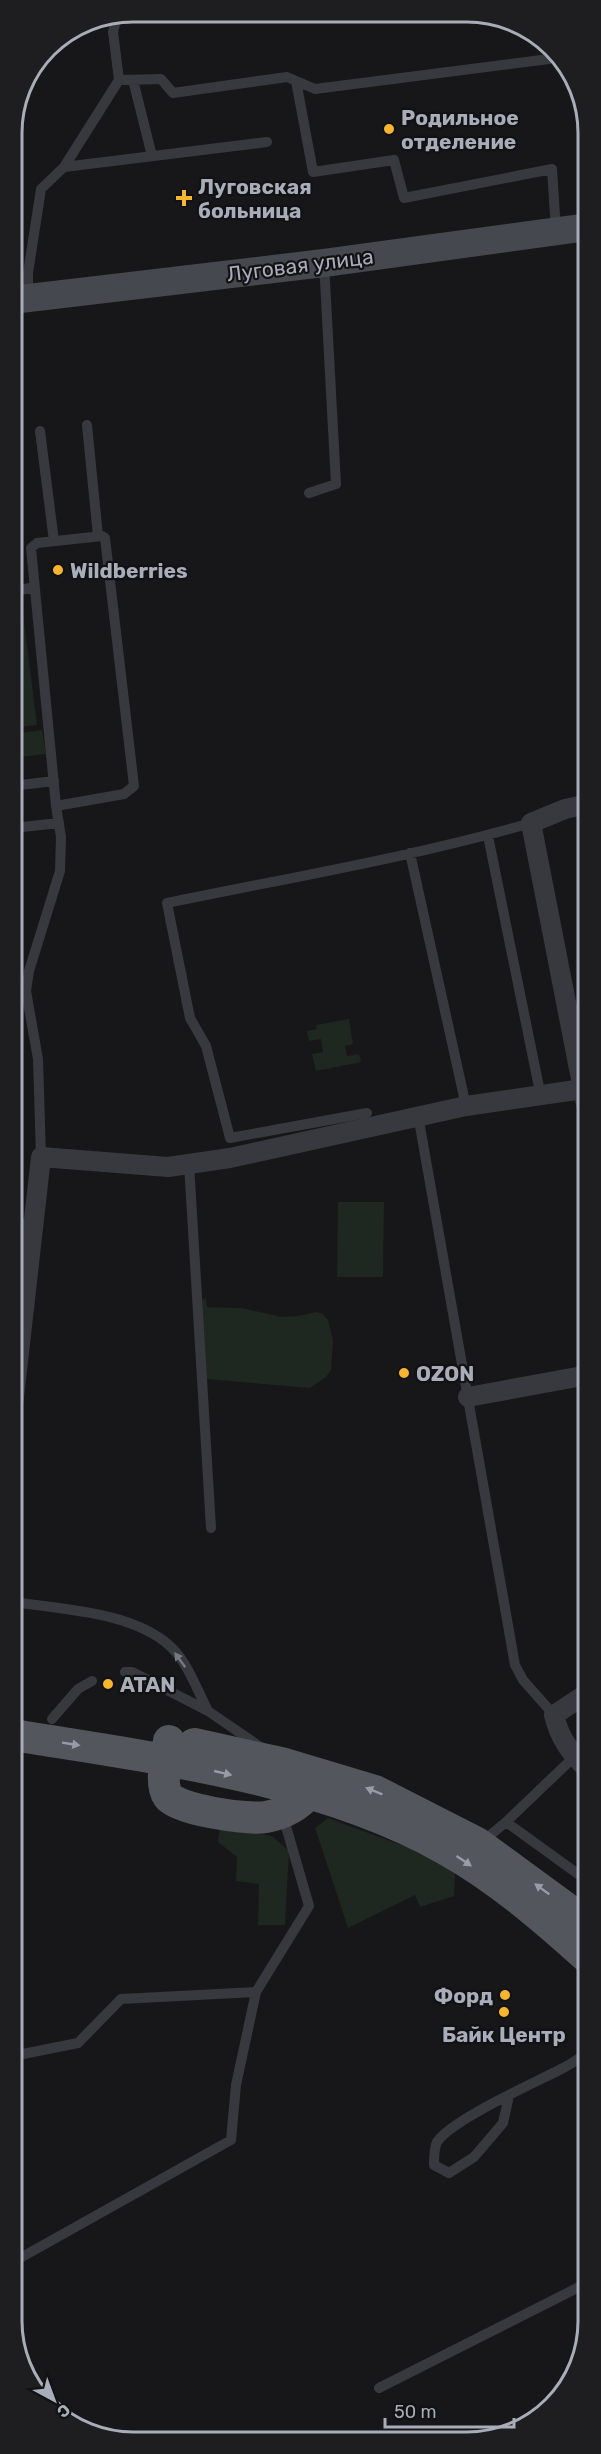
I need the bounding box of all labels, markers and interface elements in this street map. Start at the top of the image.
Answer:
place label: Родильное отделение [401,105,519,154]
marker: Родильное отделение [382,122,396,136]
place label: Луговская больница [198,174,312,223]
marker: Луговская больница [175,189,193,207]
street label: Луговая улица [225,244,375,286]
place label: Wildberries [70,558,188,583]
marker: Wildberries [51,563,65,577]
place label: OZON [416,1361,474,1386]
marker: OZON [397,1366,411,1380]
one-way arrow [174,1652,186,1668]
place label: ATAN [120,1672,175,1697]
marker: ATAN [101,1677,115,1691]
one-way arrow [61,1740,80,1749]
one-way arrow [214,1769,233,1778]
one-way arrow [365,1786,383,1795]
one-way arrow [456,1855,472,1866]
one-way arrow [534,1884,549,1896]
place label: Форд [434,1983,493,2008]
marker: Форд [498,1988,512,2002]
marker: Байк Центр [497,2005,511,2019]
place label: Байк Центр [442,2022,566,2047]
north arrow [24,2370,84,2430]
scale bar [385,2391,514,2429]
text: С [53,2400,74,2422]
text: 50 m [394,2401,437,2423]

